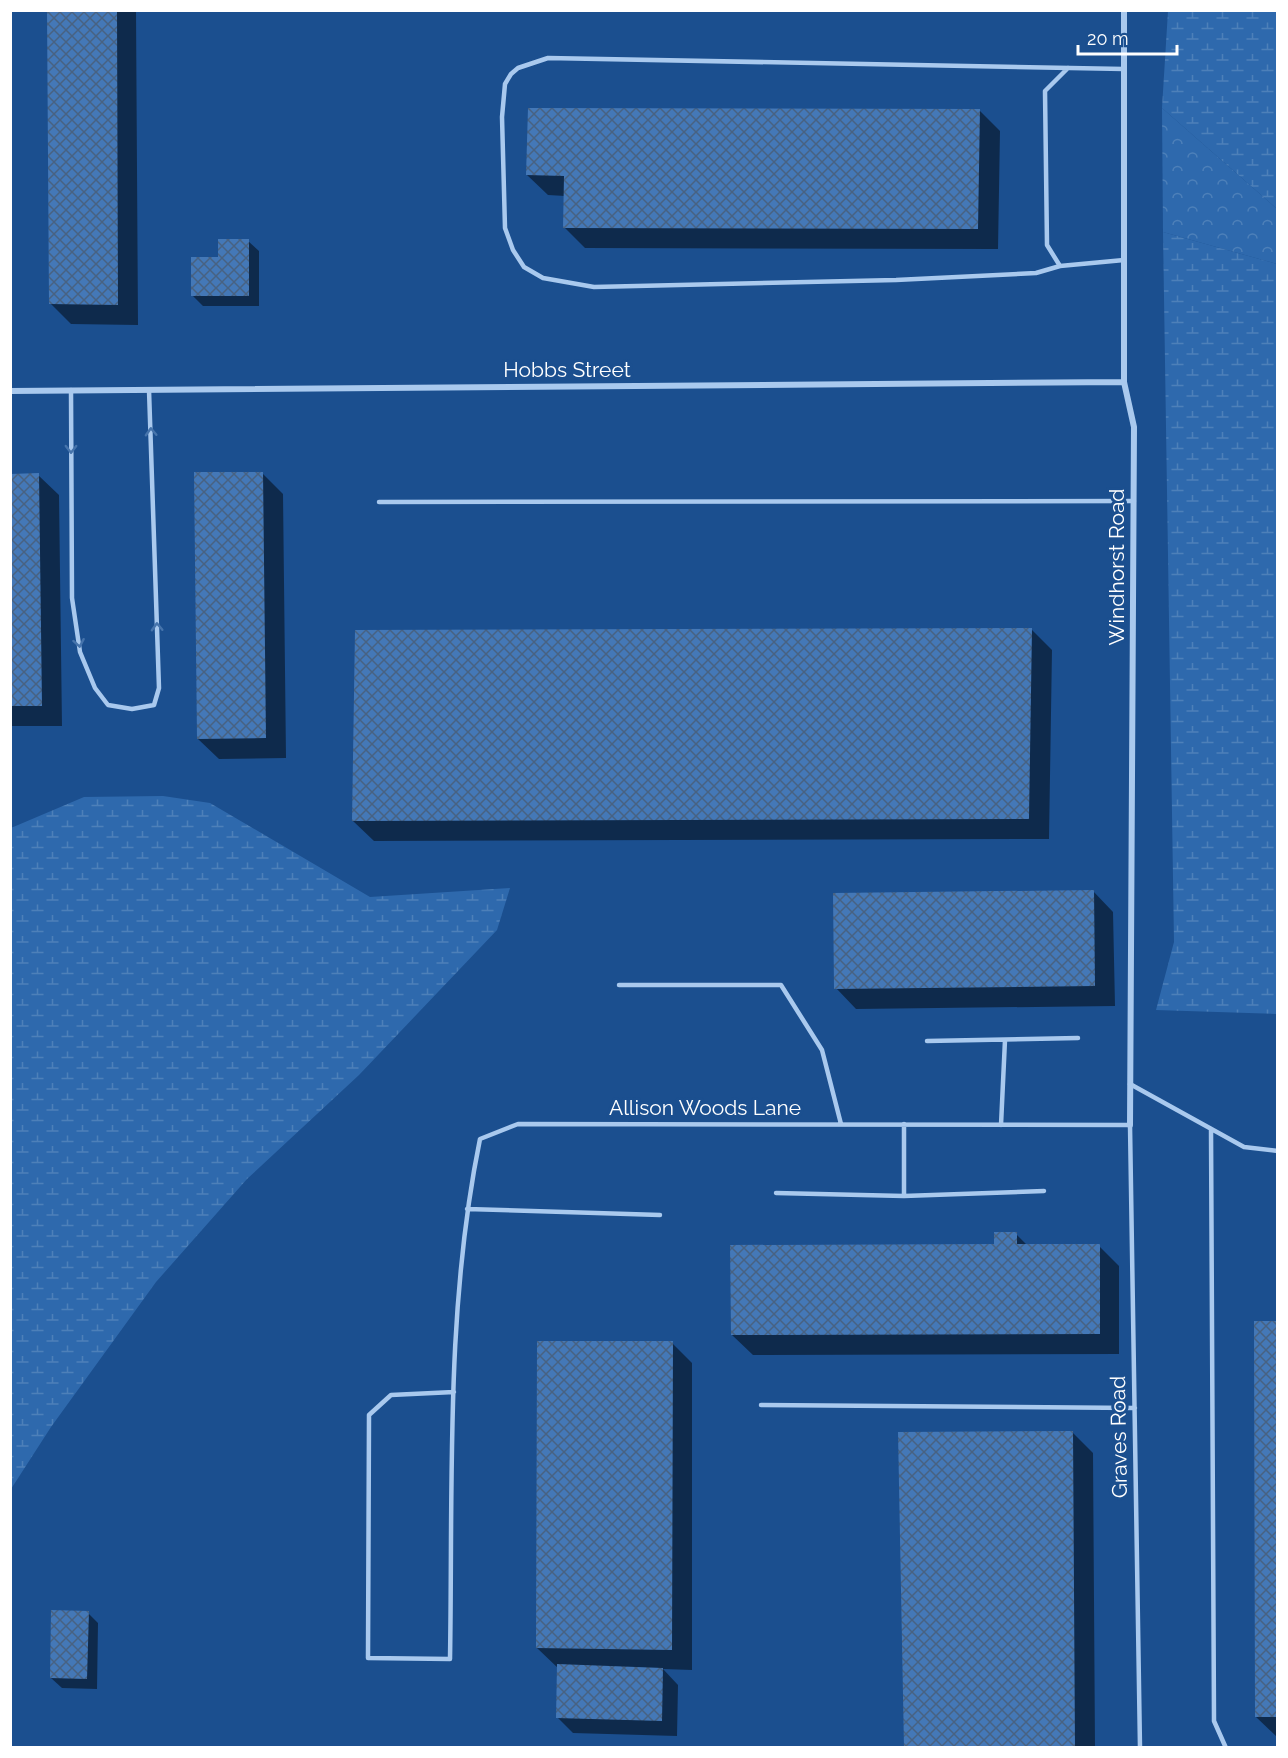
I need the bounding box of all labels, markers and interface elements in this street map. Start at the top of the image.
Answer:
scale bar [1078,18,1177,56]
text: 20 m [1087,28,1129,49]
street label: Hobbs Street [503,357,631,382]
one-way arrow [144,427,157,436]
one-way arrow [65,444,77,453]
street label: Windhorst Road [1104,489,1129,645]
one-way arrow [151,622,163,631]
one-way arrow [72,638,85,648]
street label: Allison Woods Lane [609,1095,801,1120]
street label: Graves Road [1105,1376,1132,1498]

